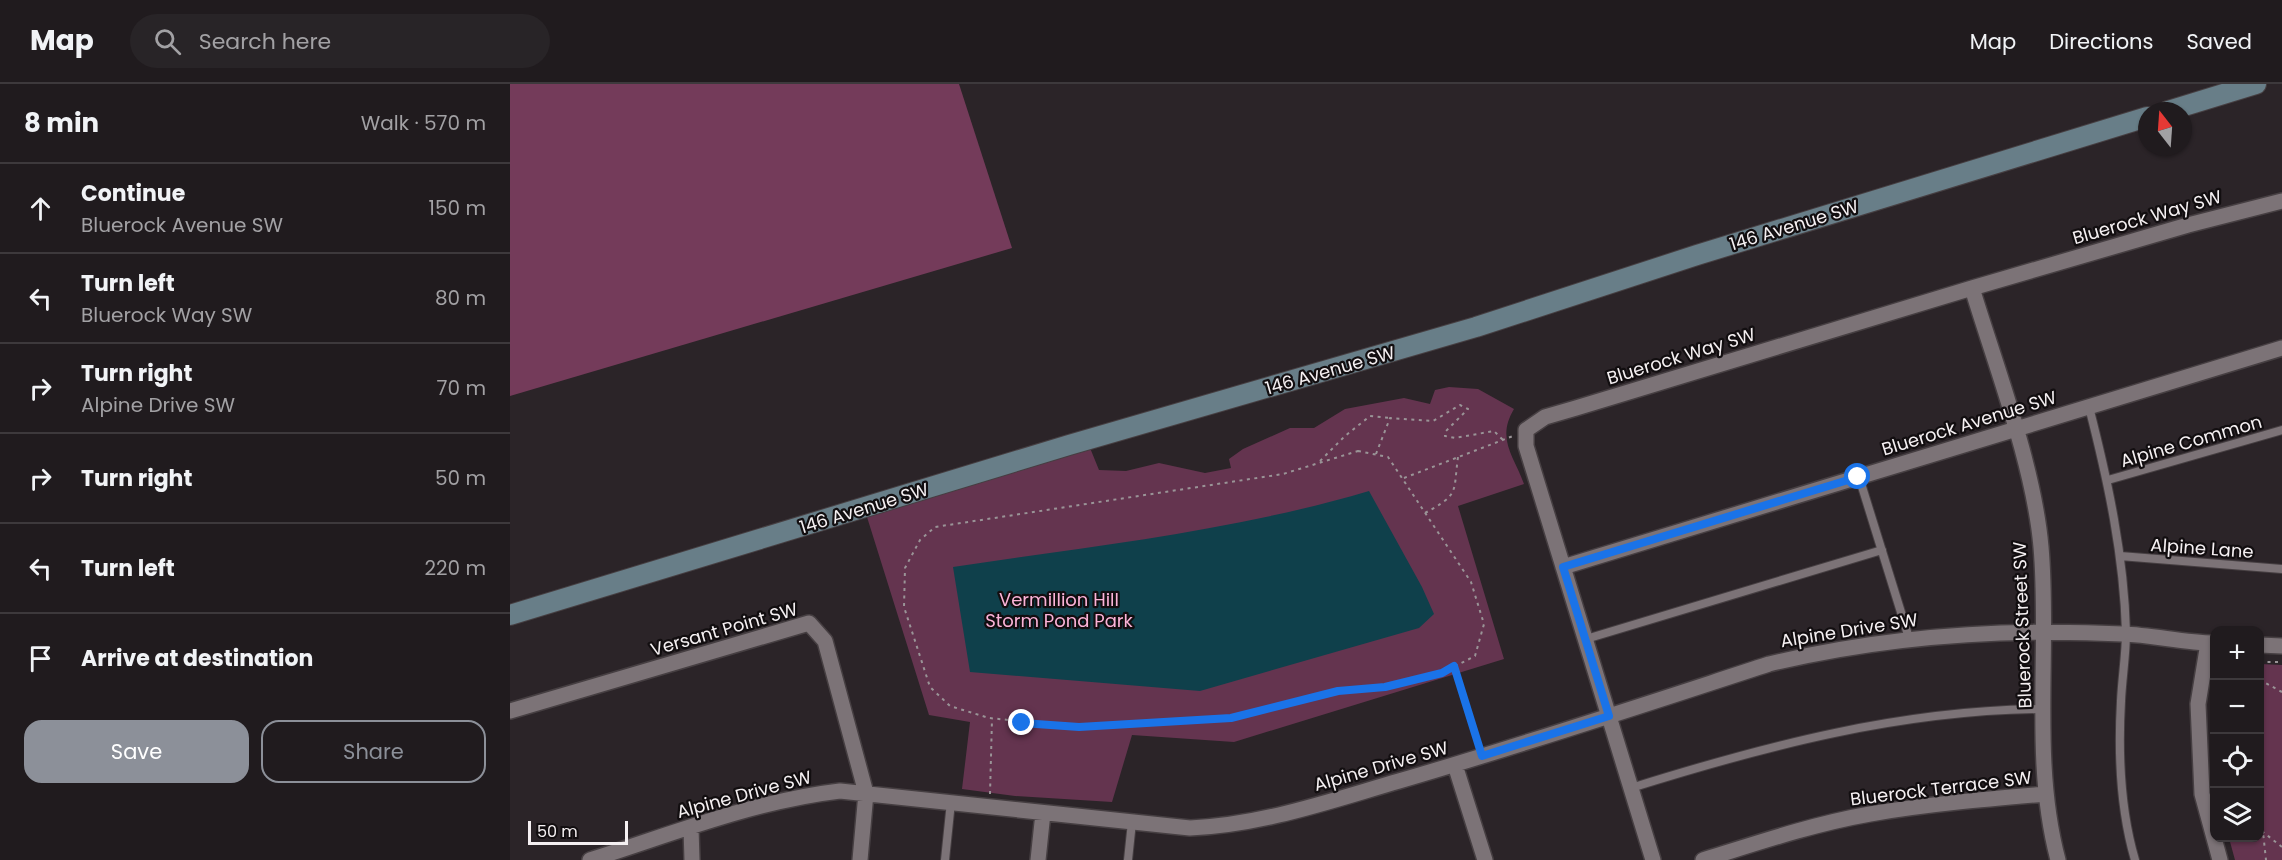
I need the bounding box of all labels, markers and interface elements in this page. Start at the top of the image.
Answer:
search box [130,14,550,68]
text: Map [30,21,94,60]
icon: search [151,25,184,58]
text: Search here [199,26,331,57]
text: Map [1970,27,2016,56]
text: Directions [2049,27,2153,56]
text: Saved [2186,27,2252,56]
north arrow [2138,102,2192,156]
text: 8 min [24,105,99,141]
text: Walk · 570 m [361,109,486,137]
text: Continue [81,178,185,209]
street label: Bluerock Way SW [2069,184,2225,250]
icon: ahead [24,192,57,225]
street label: 146 Avenue SW [1726,193,1862,257]
text: 150 m [429,194,486,222]
text: Bluerock Avenue SW [81,211,283,239]
text: Turn left [81,268,175,299]
icon: left [24,282,57,315]
text: 80 m [435,284,486,312]
text: Bluerock Way SW [81,301,252,329]
street label: Bluerock Way SW [1604,321,1759,390]
street label: 146 Avenue SW [1262,339,1398,400]
text: Turn right [81,358,192,389]
icon: right [24,372,57,405]
text: 70 m [437,374,486,402]
street label: Bluerock Avenue SW [1878,384,2060,462]
text: Alpine Drive SW [81,391,235,419]
street label: Alpine Common [2117,409,2265,473]
icon: right [24,462,57,495]
text: Turn right [81,463,192,494]
route start [1844,463,1870,489]
text: 50 m [435,464,486,492]
street label: 146 Avenue SW [796,476,932,540]
street label: Alpine Lane [2150,532,2254,564]
street label: Bluerock Street SW [2007,541,2037,709]
icon: left [24,552,57,585]
text: Turn left [81,553,175,584]
text: 220 m [425,554,486,582]
park label: Vermillion Hill Storm Pond Park [985,587,1134,633]
street label: Versant Point SW [648,596,801,662]
street label: Alpine Drive SW [1779,607,1920,653]
map controls [2210,626,2264,842]
button: + [2210,626,2264,680]
icon: arrive [24,642,57,675]
text: Arrive at destination [81,643,313,674]
button: − [2210,680,2264,734]
route end [1008,709,1034,735]
button: Save [24,720,249,783]
button: Share [261,720,486,783]
button: locate [2210,734,2264,788]
street label: Alpine Drive SW [1311,735,1452,797]
street label: Alpine Drive SW [674,764,815,824]
street label: Bluerock Terrace SW [1849,764,2034,812]
button: layers [2210,788,2264,842]
scale bar [528,818,628,846]
text: 50 m [537,820,578,843]

